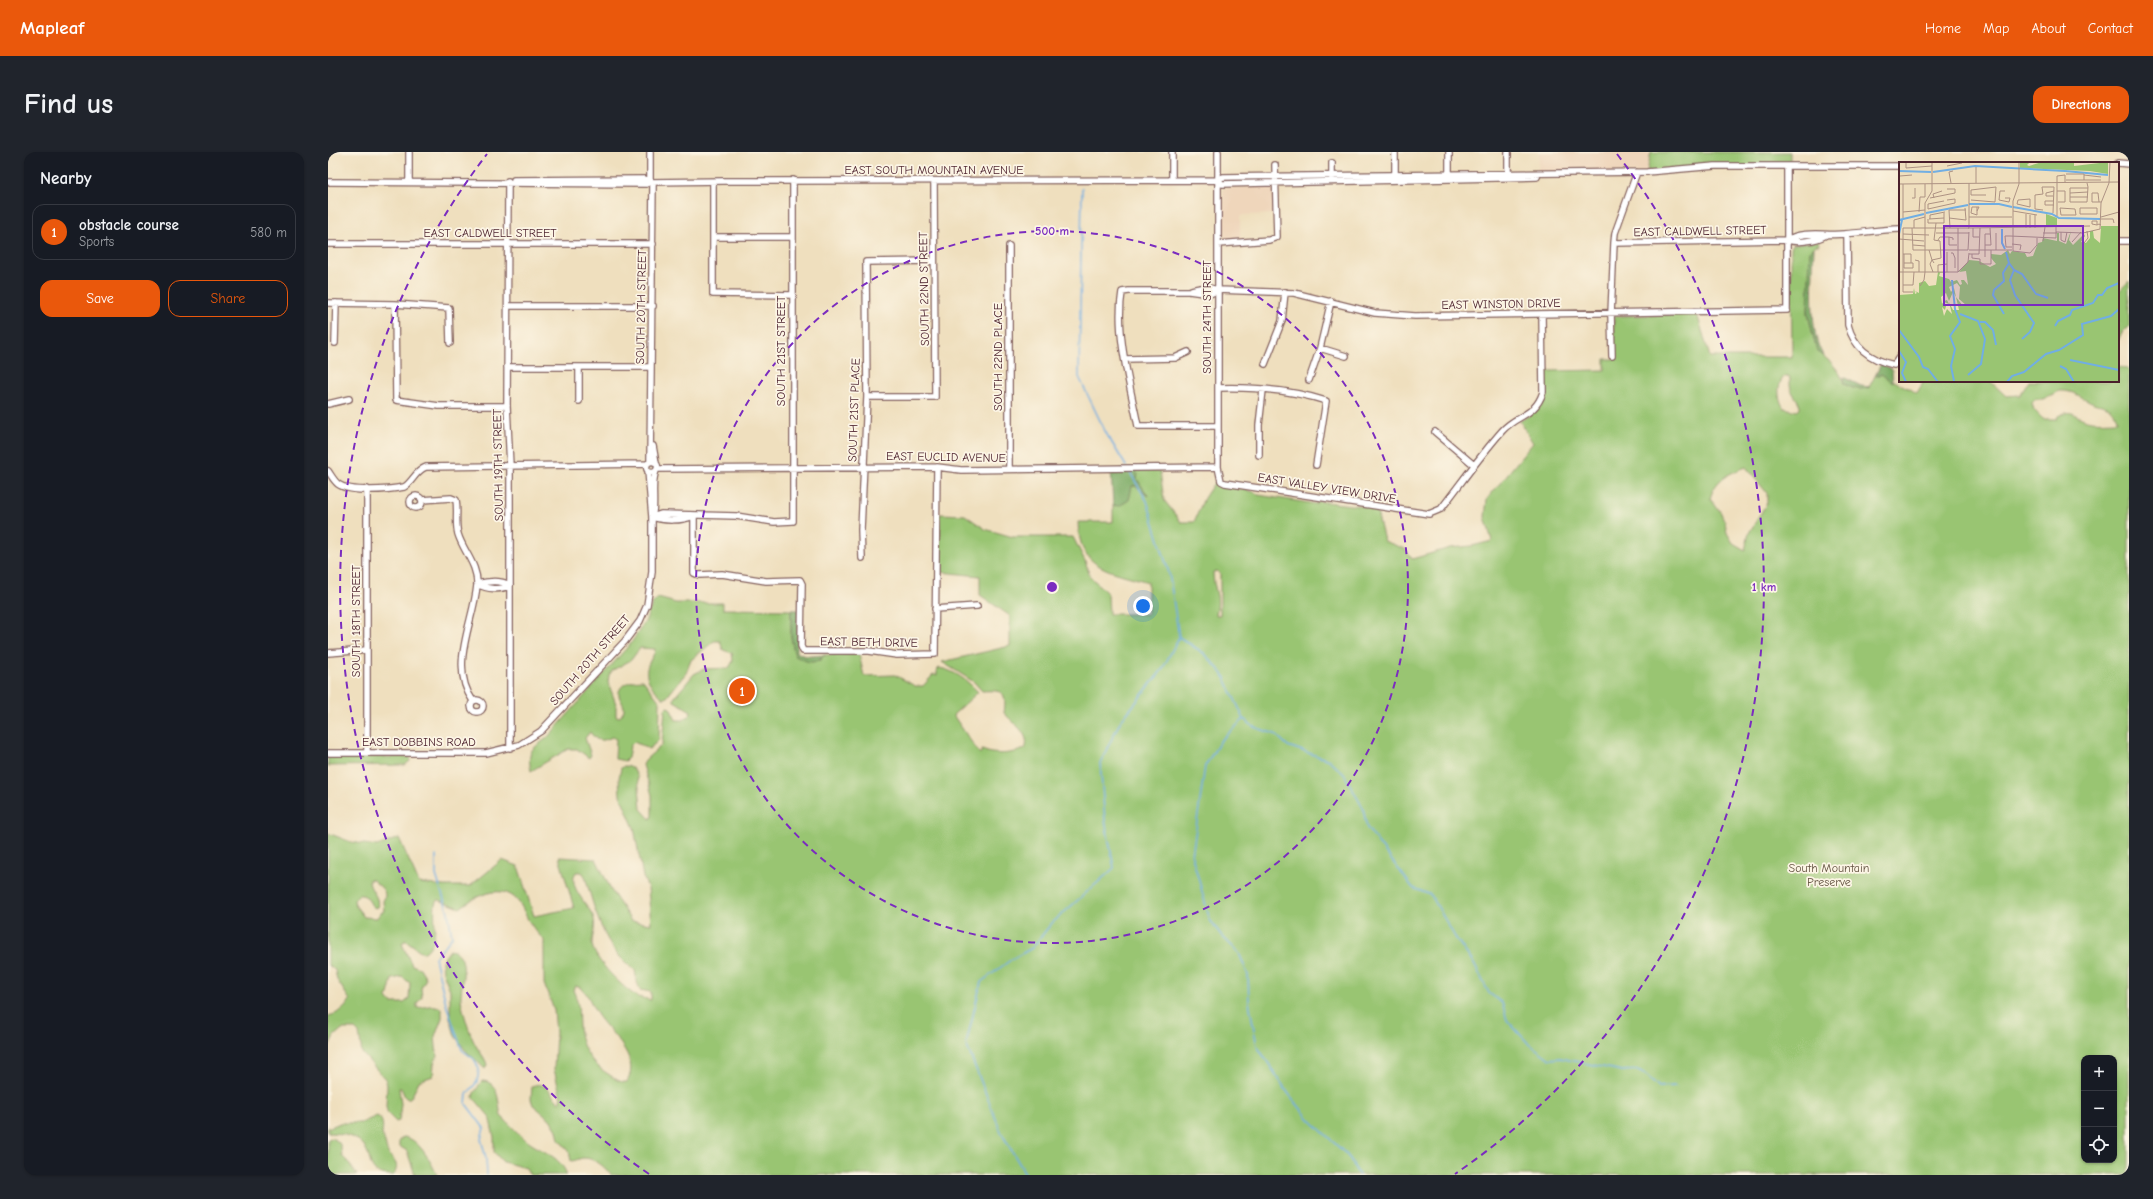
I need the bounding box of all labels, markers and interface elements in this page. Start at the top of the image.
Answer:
text: Mapleaf [20,17,84,39]
text: Home [1925,20,1961,37]
text: Map [1983,20,2009,37]
text: About [2031,20,2066,37]
text: Contact [2088,20,2133,37]
button: Directions [2033,86,2129,123]
text: Find us [24,88,113,120]
inset map [1899,162,2119,382]
street label: EAST SOUTH MOUNTAIN AVENUE [845,163,1023,177]
text: Nearby [40,169,91,188]
text: obstacle course [79,216,179,234]
street label: EAST CALDWELL STREET [1633,223,1767,239]
text: 500 m [1035,224,1069,238]
text: 1 [51,225,57,240]
text: 580 m [250,225,287,240]
street label: EAST CALDWELL STREET [423,226,557,240]
street label: SOUTH 22ND STREET [916,231,932,346]
text: Sports [79,234,114,249]
street label: SOUTH 20TH STREET [633,249,649,365]
street label: SOUTH 24TH STREET [1200,260,1214,374]
button: Save [40,280,160,317]
button: Share [168,280,288,317]
street label: SOUTH 21ST STREET [774,295,788,406]
street label: EAST WINSTON DRIVE [1441,296,1561,312]
street label: SOUTH 22ND PLACE [991,303,1005,411]
street label: SOUTH 21ST PLACE [845,358,863,462]
street label: SOUTH 19TH STREET [490,408,506,521]
street label: EAST EUCLID AVENUE [886,449,1006,465]
street label: EAST VALLEY VIEW DRIVE [1257,470,1397,506]
street label: SOUTH 18TH STREET [349,564,363,677]
centre of rings [1045,580,1059,594]
text: 1 km [1752,580,1776,594]
your location [1133,596,1153,616]
street label: SOUTH 20TH STREET [547,611,633,708]
street label: EAST BETH DRIVE [820,634,918,650]
pin: 1 [729,676,755,706]
street label: EAST DOBBINS ROAD [362,735,476,749]
park label: South Mountain Preserve [1789,861,1869,889]
map controls [2081,1055,2117,1163]
button: + [2081,1055,2117,1091]
button: − [2081,1091,2117,1127]
button: locate [2081,1127,2117,1163]

